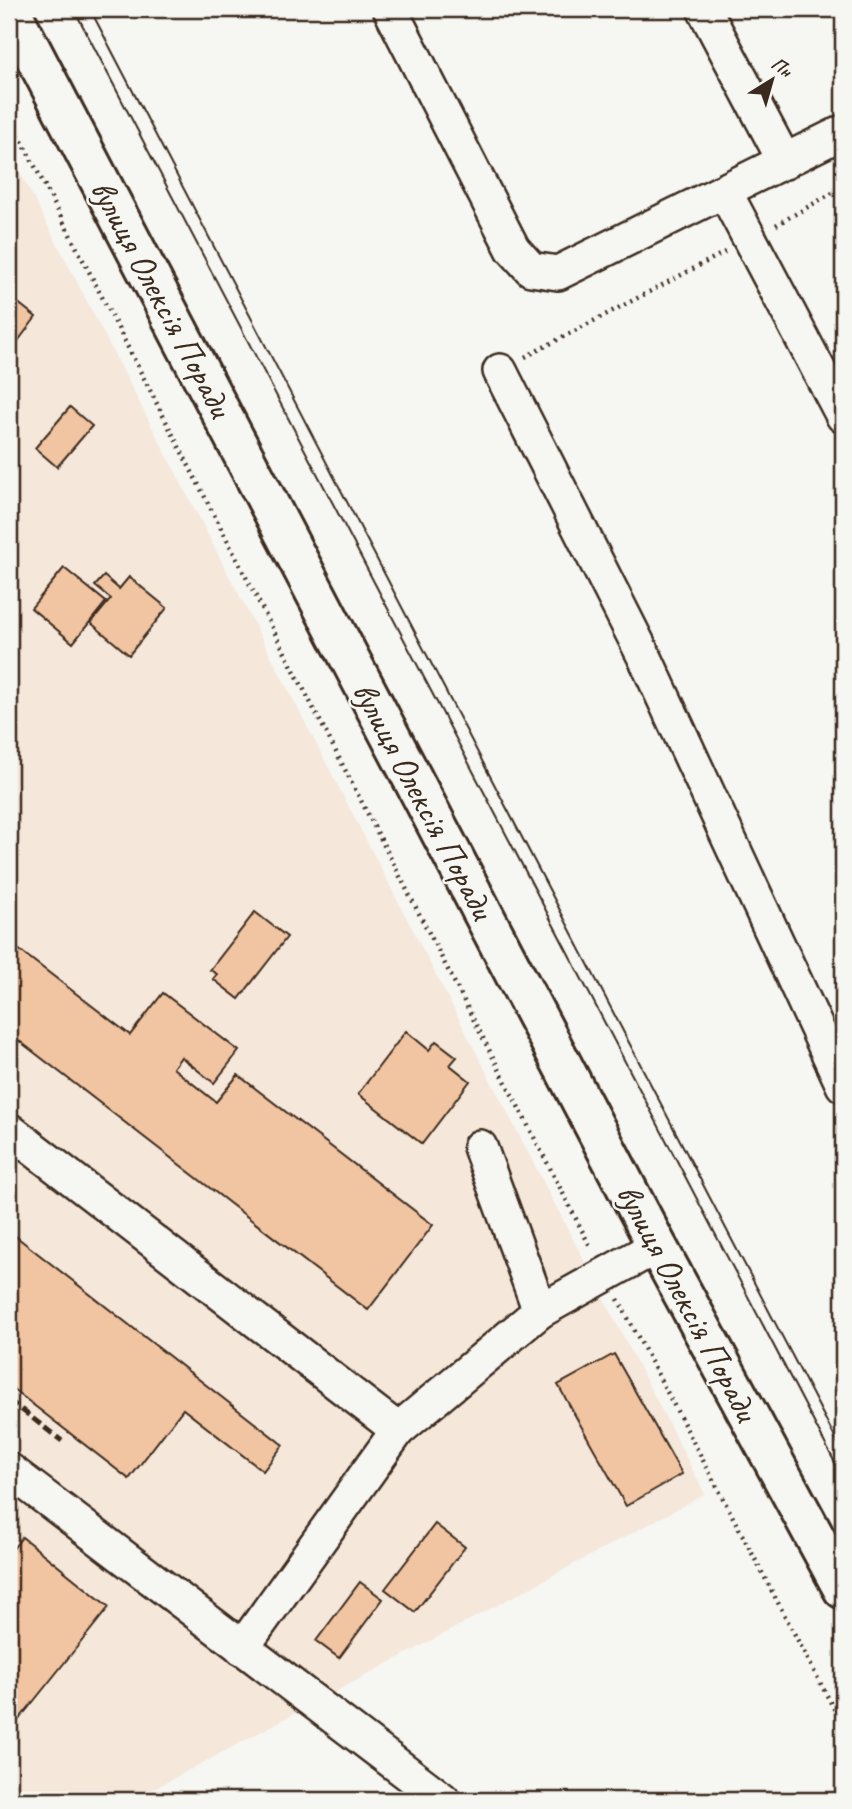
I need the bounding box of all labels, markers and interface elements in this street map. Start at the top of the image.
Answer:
north arrow [736,46,806,116]
text: Пн [766,52,798,84]
street label: вулиця Олексія Поради [80,172,244,426]
street label: вулиця Олексія Поради [342,674,506,928]
street label: вулиця Олексія Поради [606,1176,770,1430]

